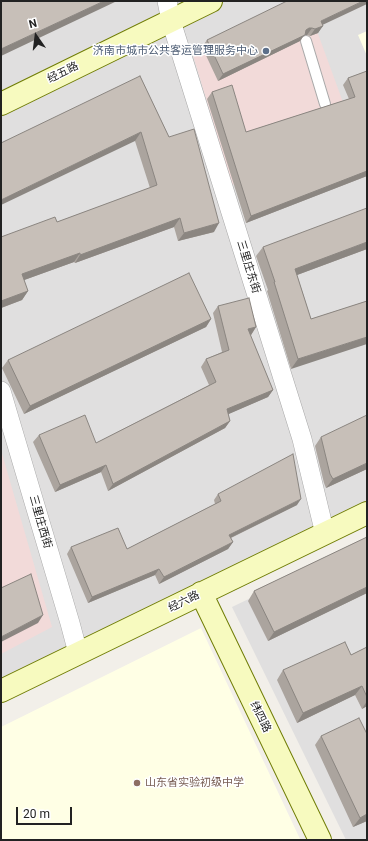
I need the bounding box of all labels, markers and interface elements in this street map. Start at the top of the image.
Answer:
north arrow [16,16,56,56]
text: N [28,17,38,31]
place label: 济南市城市公共客运管理服务中心 [93,44,258,58]
marker: 济南市城市公共客运管理服务中心 [261,46,271,56]
street label: 经五路 [45,60,81,86]
street label: 三里庄东街 [234,239,262,295]
street label: 三里庄西街 [26,494,54,550]
street label: 经六路 [166,589,202,615]
street label: 纬四路 [247,699,273,735]
place label: 山东省实验初级中学 [145,776,244,790]
marker: 山东省实验初级中学 [132,778,142,788]
scale bar [18,799,74,825]
text: 20 m [23,807,50,821]

